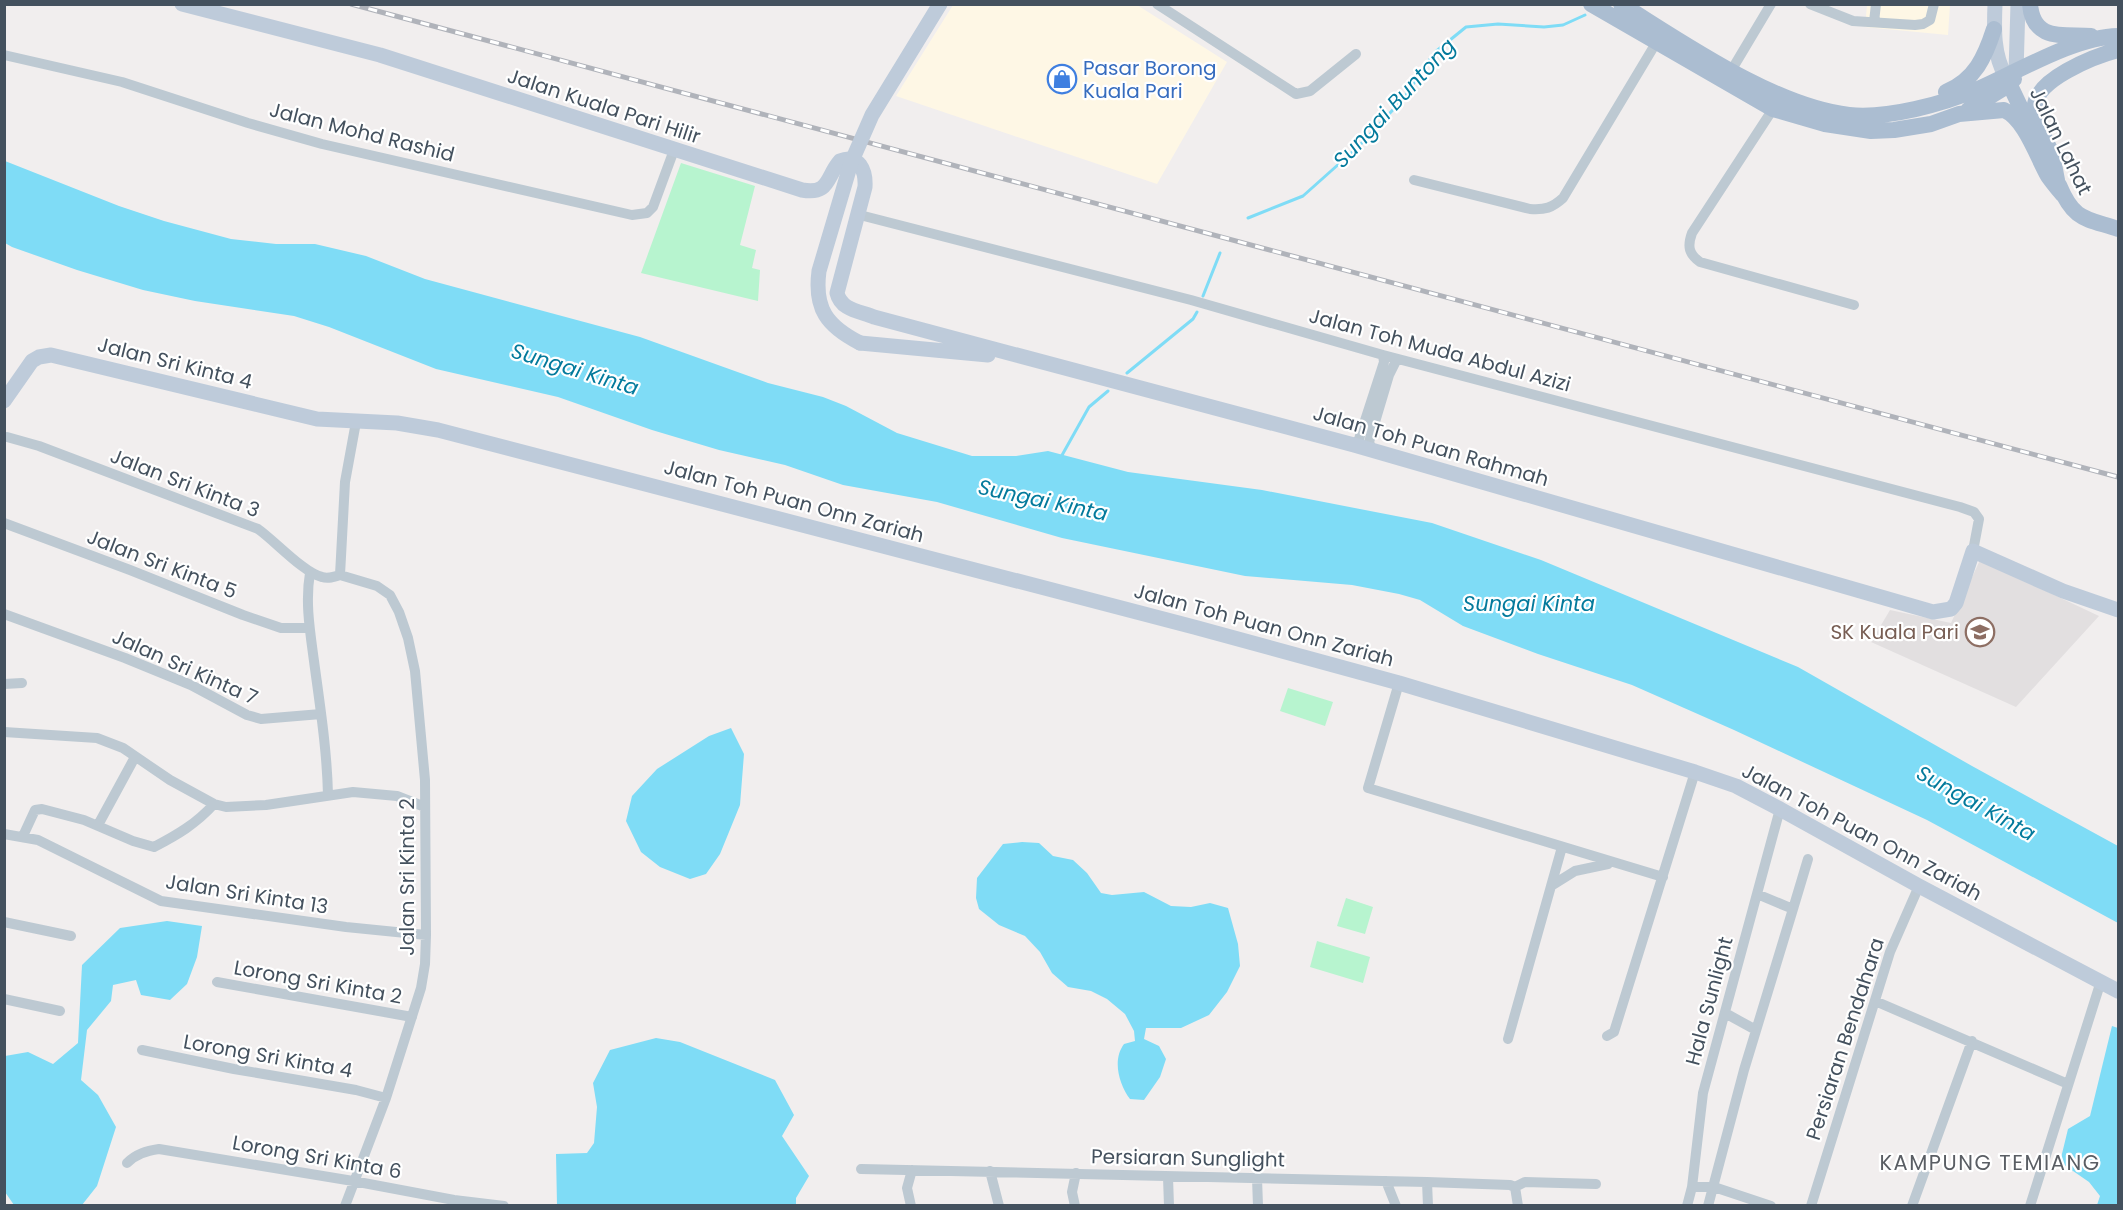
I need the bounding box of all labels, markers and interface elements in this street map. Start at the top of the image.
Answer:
water label: Sungai Buntong [1326,32,1462,174]
place label: Pasar Borong Kuala Pari [1083,54,1217,105]
street label: Jalan Kuala Pari Hilir [504,62,704,150]
shop icon: Pasar Borong Kuala Pari [1046,63,1078,95]
street label: Jalan Lahat [2023,83,2099,199]
street label: Jalan Mohd Rashid [267,95,457,169]
street label: Jalan Toh Muda Abdul Azizi [1306,302,1574,398]
street label: Jalan Sri Kinta 4 [95,330,255,396]
water label: Sungai Kinta [508,336,642,402]
street label: Jalan Toh Puan Rahmah [1310,399,1552,493]
street label: Jalan Sri Kinta 3 [106,442,264,524]
street label: Jalan Toh Puan Onn Zariah [661,453,927,549]
water label: Sungai Kinta [975,472,1111,528]
street label: Jalan Sri Kinta 5 [83,523,241,605]
street label: Jalan Toh Puan Onn Zariah [1131,577,1397,673]
water label: Sungai Kinta [1463,589,1595,618]
school or university icon: SK Kuala Pari [1964,616,1996,648]
place label: SK Kuala Pari [1830,618,1959,646]
street label: Jalan Sri Kinta 7 [108,622,262,712]
street label: Jalan Toh Puan Onn Zariah [1737,757,1987,907]
water label: Sungai Kinta [1911,758,2041,848]
street label: Jalan Sri Kinta 2 [393,798,421,956]
street label: Jalan Sri Kinta 13 [164,867,330,921]
street label: Hala Sunlight [1678,934,1740,1068]
street label: Persiaran Bendahara [1799,934,1891,1144]
street label: Lorong Sri Kinta 2 [232,953,404,1011]
street label: Lorong Sri Kinta 4 [181,1027,355,1085]
street label: Lorong Sri Kinta 6 [230,1128,404,1186]
street label: Persiaran Sunglight [1091,1142,1285,1174]
district label: KAMPUNG TEMIANG [1880,1148,2101,1177]

